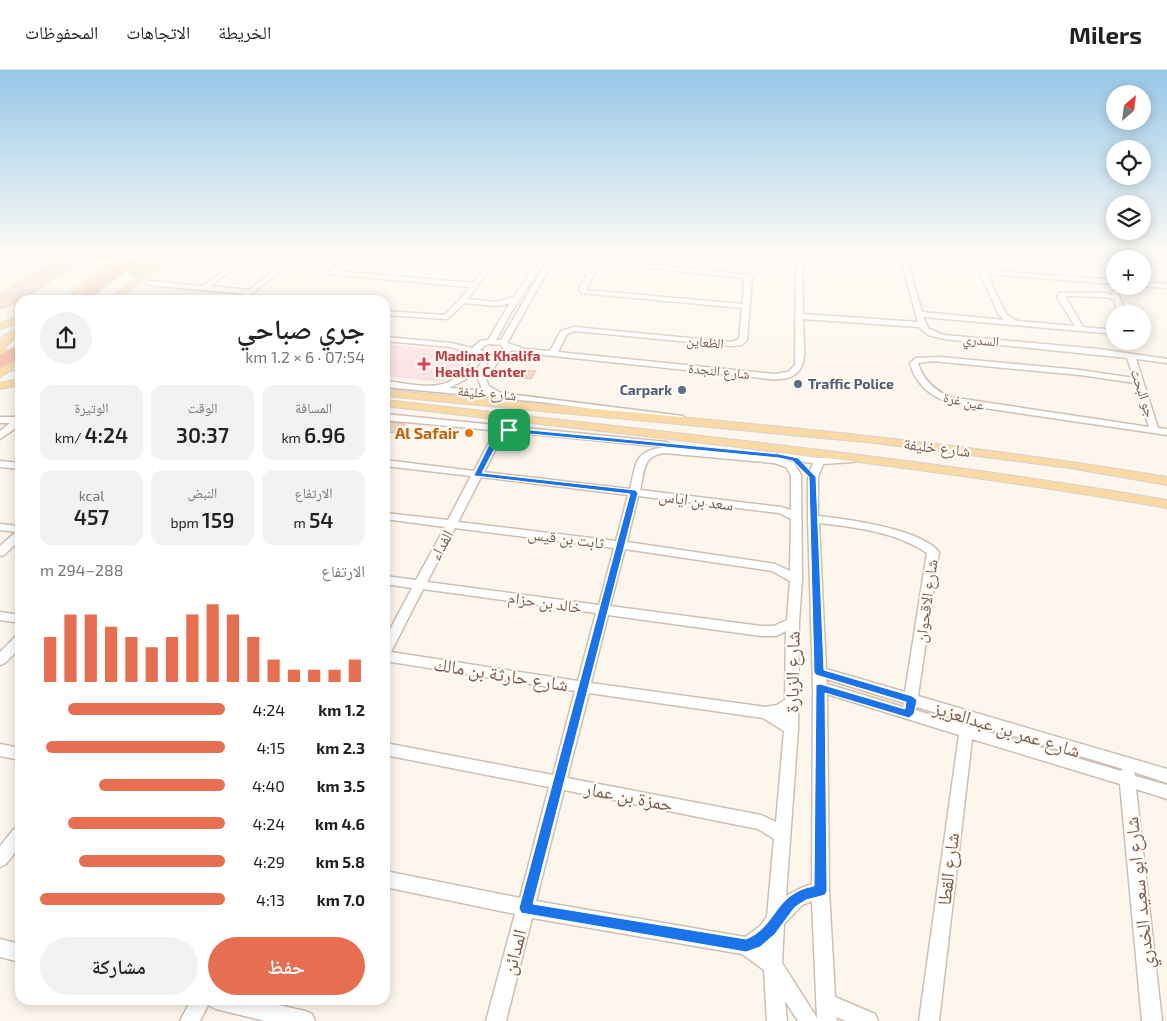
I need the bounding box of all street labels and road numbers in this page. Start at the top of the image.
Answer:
street label: السدري [962,329,1000,353]
street label: الظعاين [686,331,724,353]
street label: شارع النجدة [687,359,751,384]
street label: جو البحث [1127,367,1159,420]
street label: شارع خليفة [457,381,517,406]
street label: عين غرة [942,388,986,414]
street label: شارع خليفة [902,433,972,462]
street label: سعد بن اياس [657,485,735,515]
street label: ثابت بن قيس [527,523,606,554]
street label: الفداء [425,526,456,563]
street label: شارع الاقحوان [910,558,943,644]
street label: خالد بن حزام [507,587,583,618]
street label: شارع الزبارة [779,631,805,713]
street label: شارع حارثة بن مالك [432,652,570,696]
street label: شارع عمر بن عبدالعزيز [930,695,1084,763]
street label: حمزة بن عمار [582,775,675,816]
street label: شارع ابو سعيد الخدري [1119,815,1163,970]
street label: شارع القطا [932,831,964,907]
street label: المدائن [496,927,532,977]

